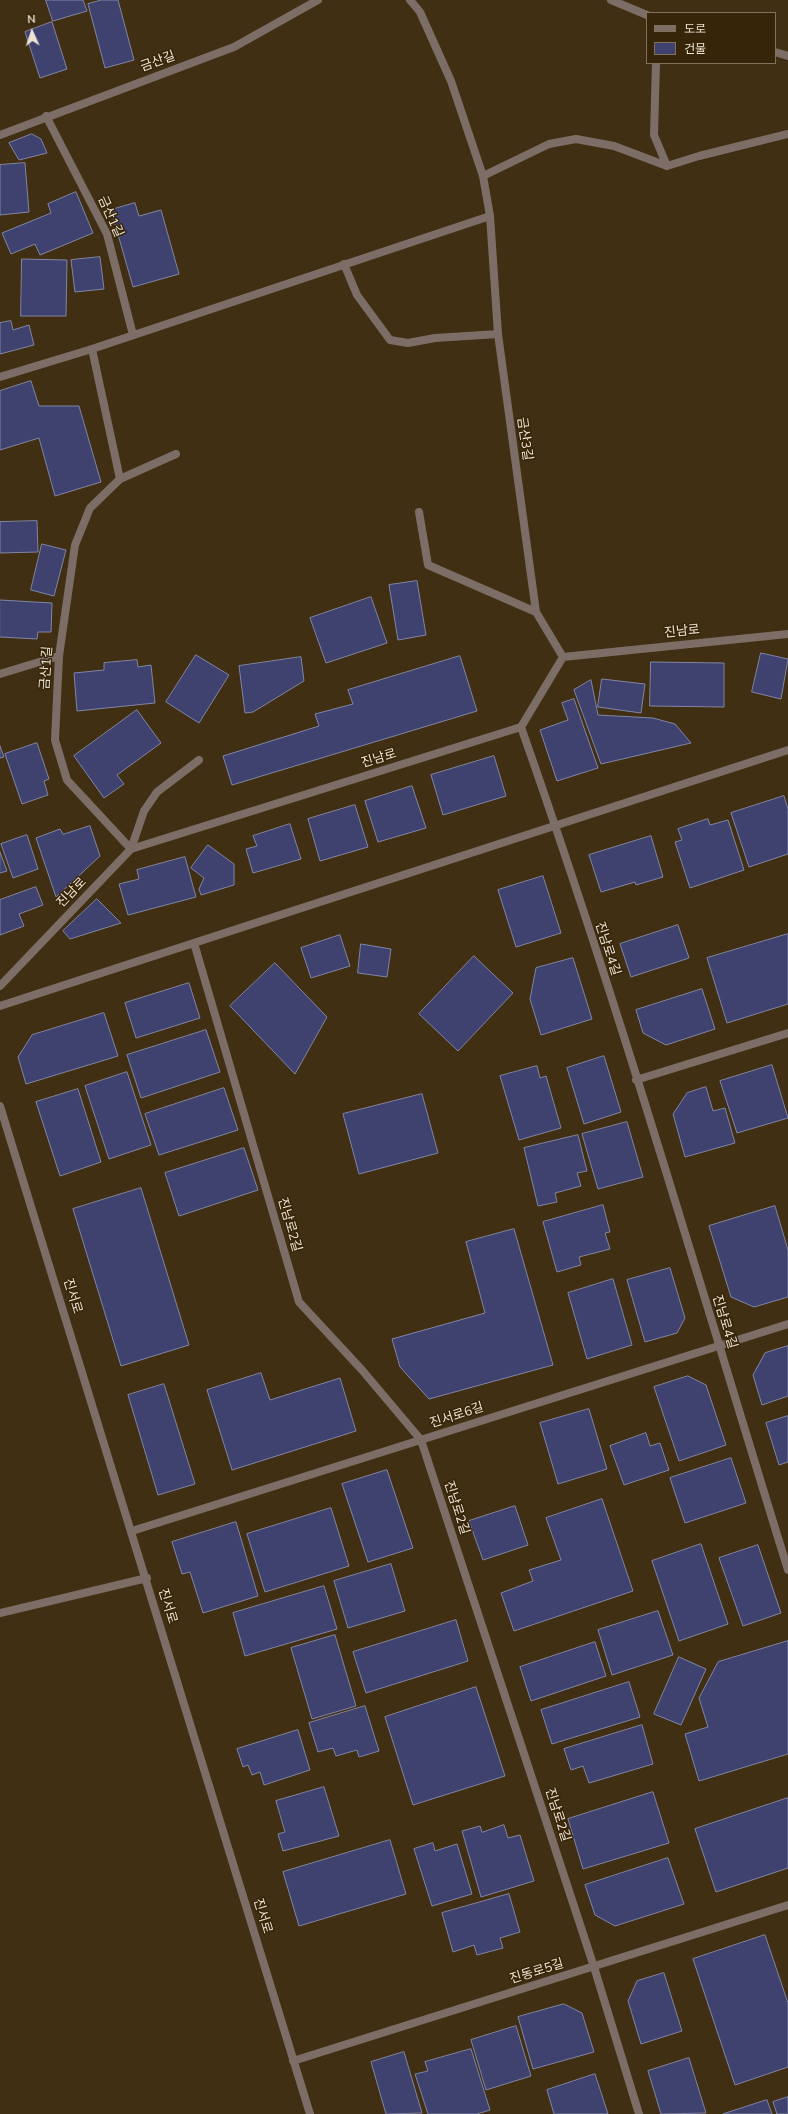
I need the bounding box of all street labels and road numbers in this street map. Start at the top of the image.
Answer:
street label: 금산길 [138,49,178,75]
street label: 금산1길 [94,194,126,240]
street label: 금산3길 [513,416,535,462]
street label: 진남로 [663,622,701,642]
street label: 금산1길 [38,646,56,690]
street label: 진남로 [360,746,398,772]
street label: 진남로 [54,875,90,911]
street label: 진남로4길 [591,920,623,978]
street label: 진남로2길 [274,1196,304,1254]
street label: 진서로 [59,1277,85,1315]
street label: 진남로4길 [708,1293,740,1351]
street label: 진서로6길 [428,1400,486,1432]
street label: 진남로2길 [440,1479,472,1537]
street label: 진서로 [154,1587,180,1625]
street label: 진남로2길 [541,1786,573,1844]
street label: 진서로 [249,1897,275,1935]
street label: 진동로5길 [508,1956,566,1988]

